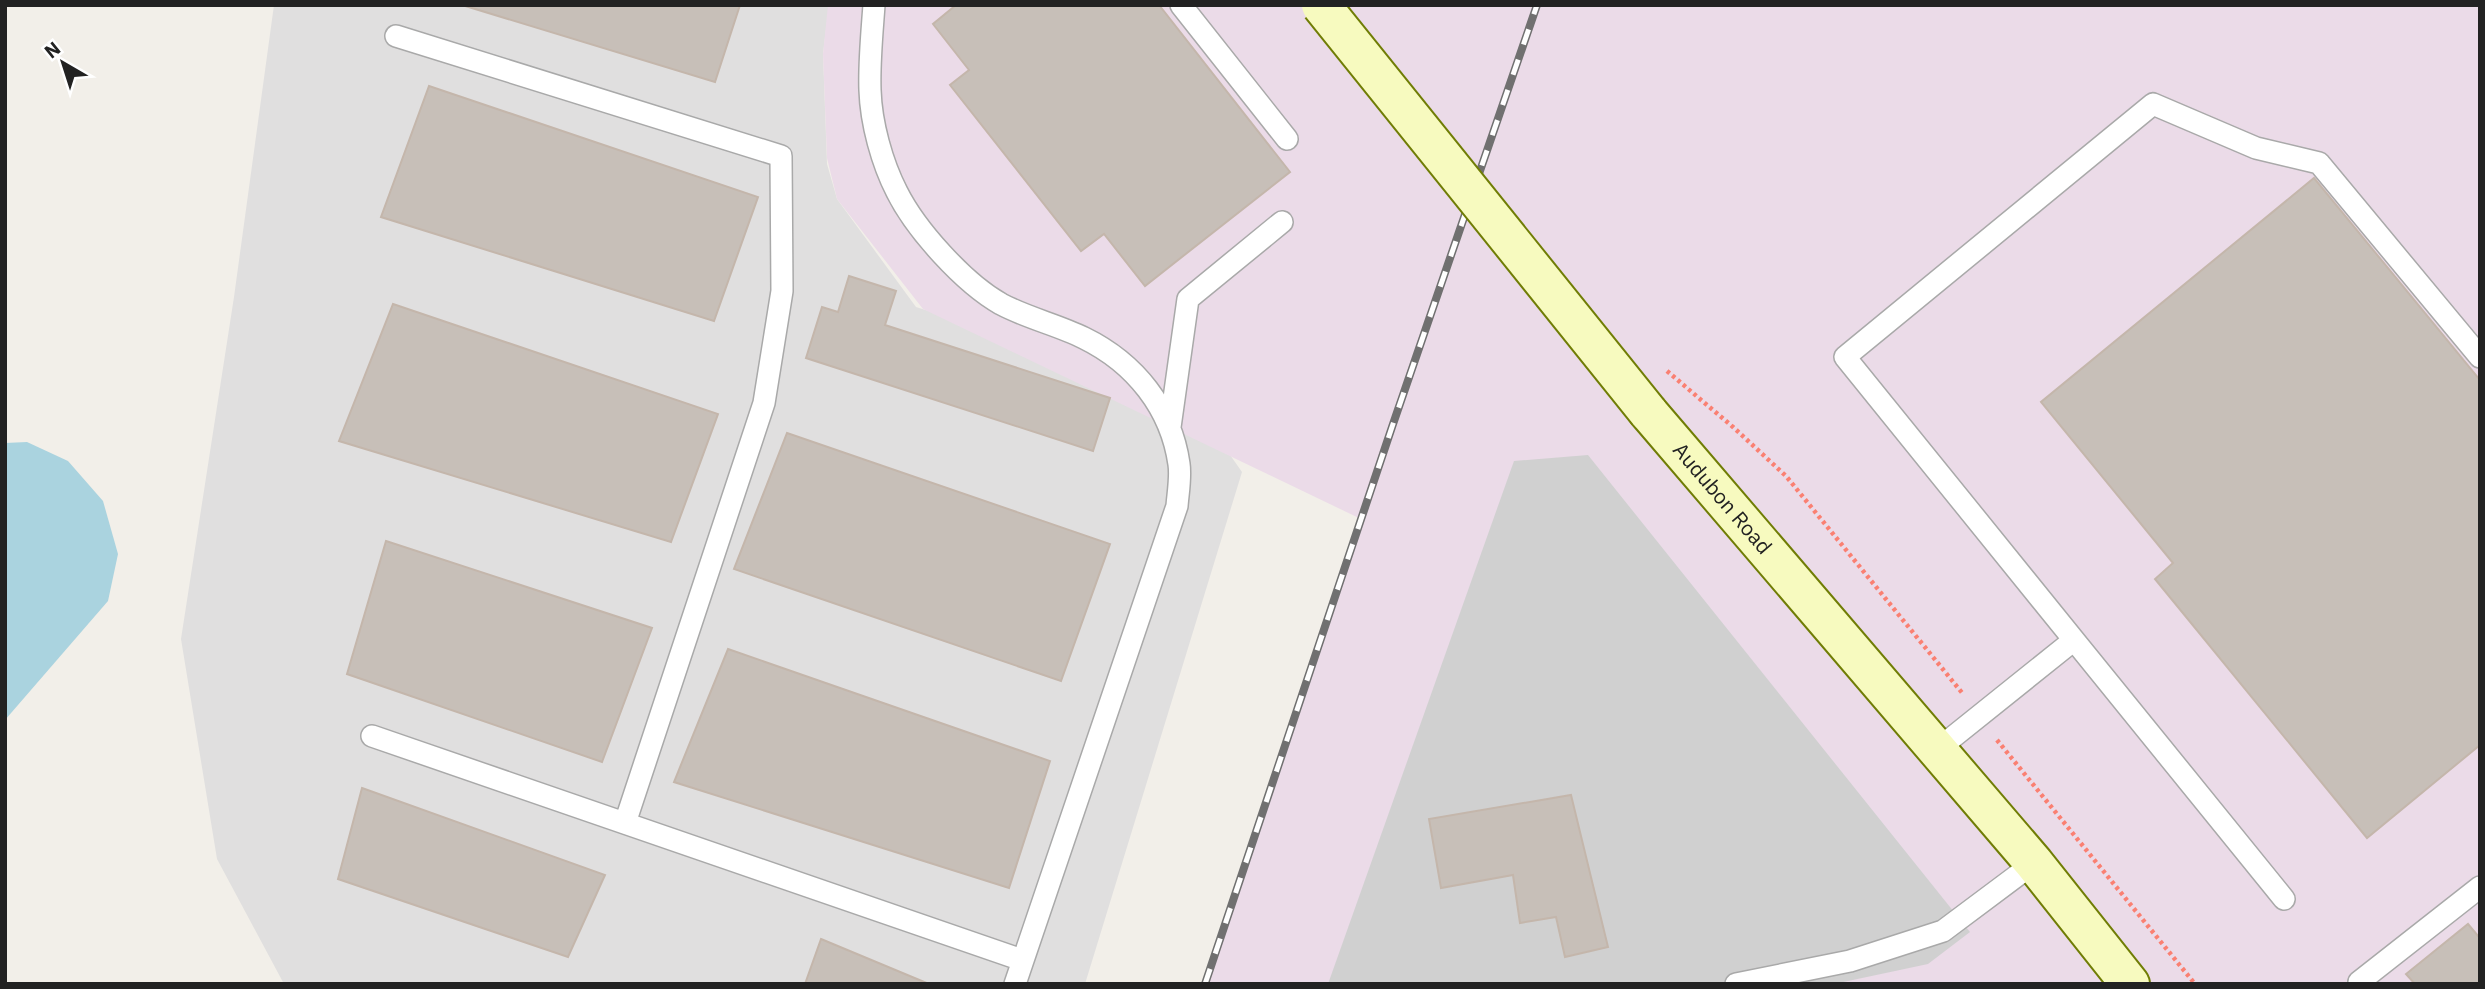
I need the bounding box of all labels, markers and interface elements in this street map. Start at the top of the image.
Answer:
north arrow [28,28,98,98]
text: N [39,36,65,63]
street label: Audubon Road [1667,436,1779,560]

